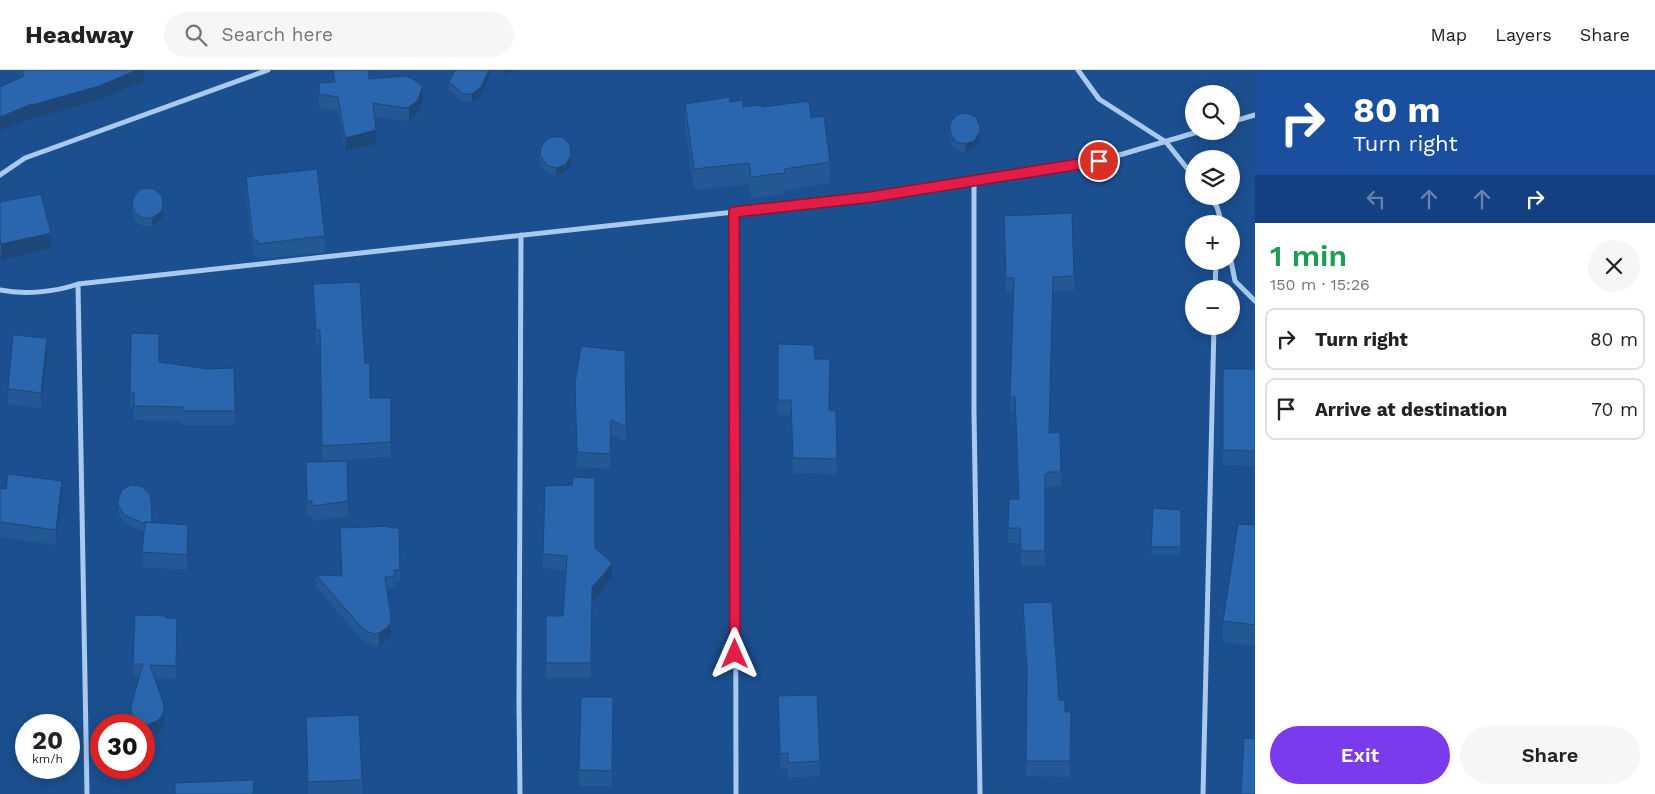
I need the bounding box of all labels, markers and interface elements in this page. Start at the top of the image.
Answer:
search box [164,12,514,57]
text: Headway [25,21,134,49]
icon: search [182,21,210,49]
text: Search here [222,23,333,46]
text: Map [1430,24,1467,45]
text: Layers [1495,24,1552,45]
text: Share [1580,24,1630,45]
map controls [1185,85,1240,335]
button: search [1185,85,1240,140]
text: 80 m [1353,89,1440,131]
icon: right [1270,90,1335,155]
text: Turn right [1353,131,1458,156]
pin [1078,140,1120,182]
icon: arrive [1085,147,1113,175]
button: layers [1185,150,1240,205]
icon: left [1362,185,1390,213]
icon: ahead [1415,185,1443,213]
icon: ahead [1468,185,1496,213]
icon: right [1521,185,1549,213]
button: + [1185,215,1240,270]
text: 1 min [1270,238,1347,273]
button: close [1588,240,1640,292]
text: 150 m · 15:26 [1270,275,1370,294]
button: − [1185,280,1240,335]
icon: right [1272,325,1300,353]
text: Turn right [1315,328,1408,351]
text: 80 m [1590,328,1638,351]
icon: arrive [1272,395,1300,423]
text: Arrive at destination [1315,398,1507,421]
text: 70 m [1591,398,1638,421]
position arrow [708,627,760,679]
speed limit sign: 30 [90,714,155,779]
text: 20 [32,726,63,755]
button: Exit [1270,726,1450,784]
button: Share [1460,726,1640,784]
text: km/h [32,752,63,766]

